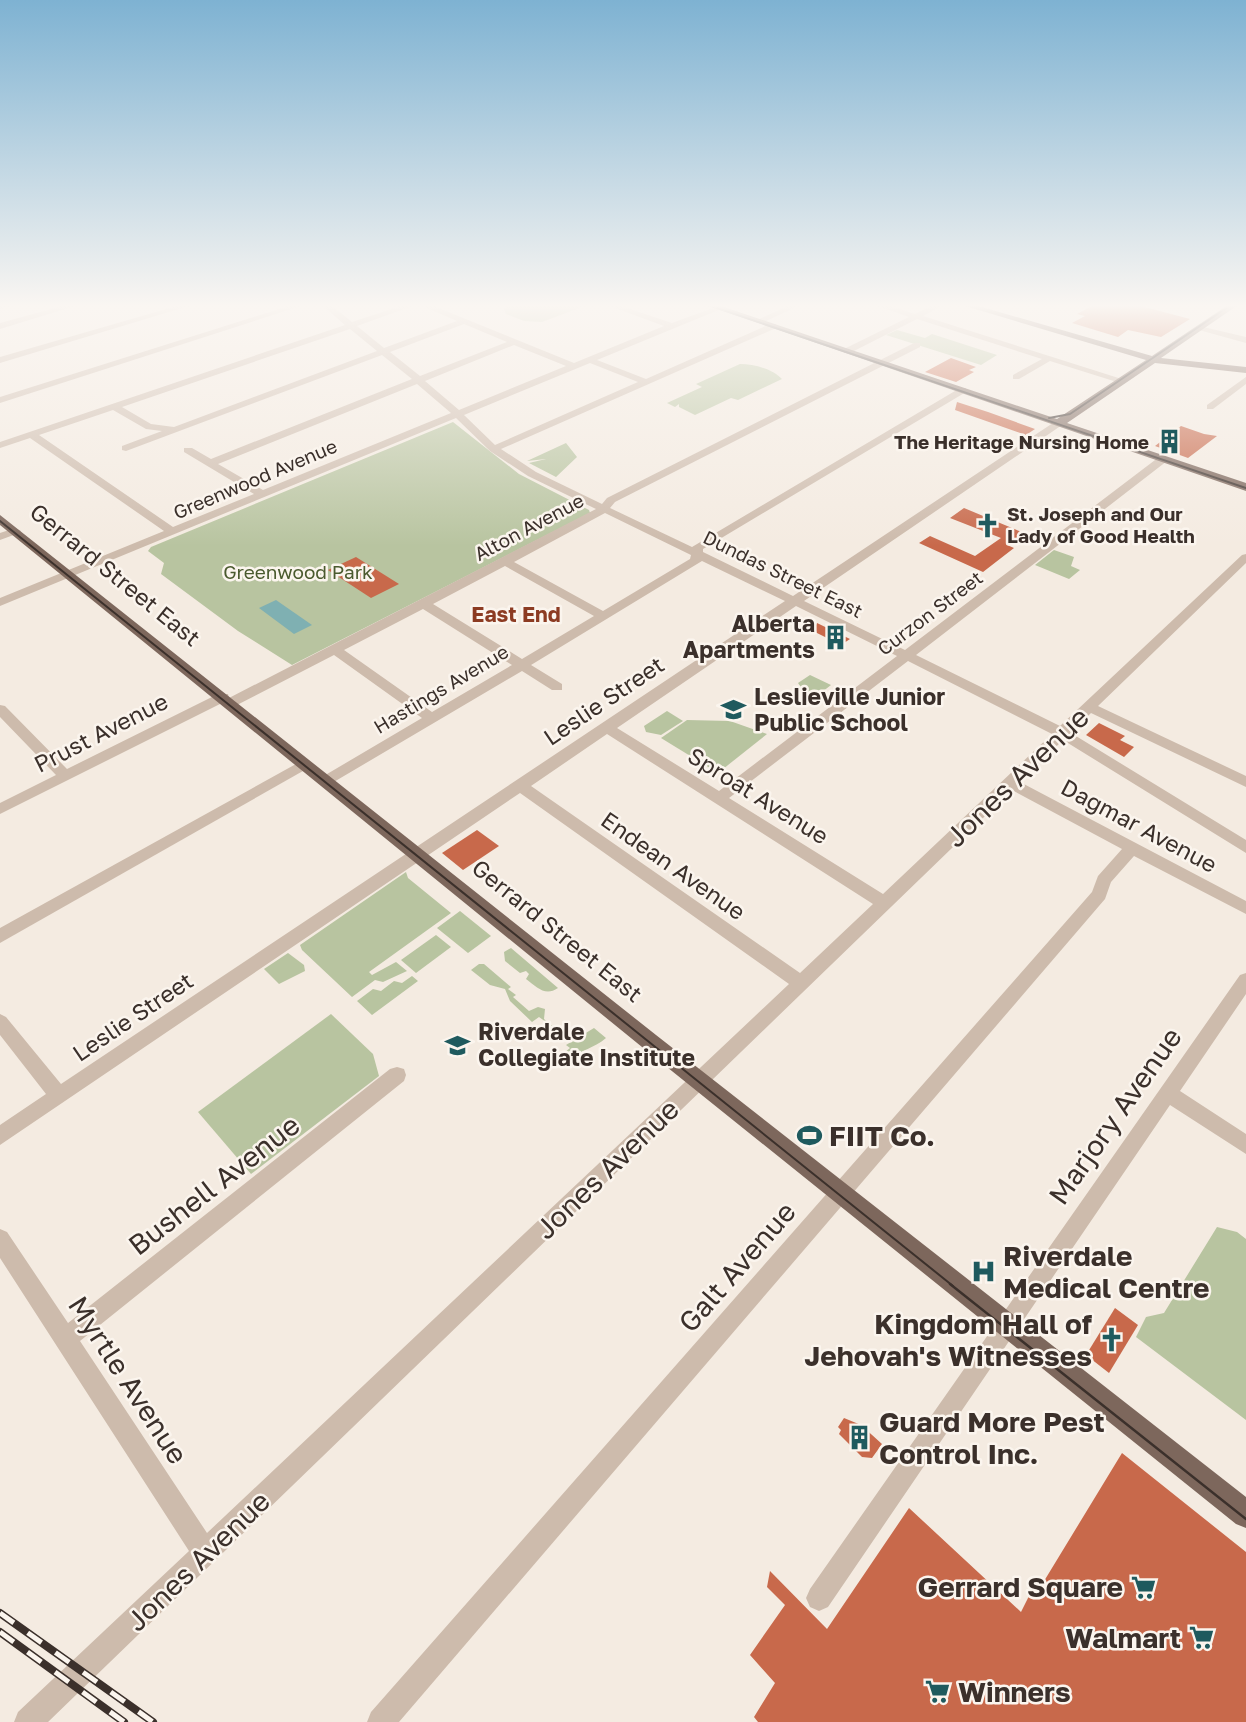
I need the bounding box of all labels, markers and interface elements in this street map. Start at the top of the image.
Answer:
building icon: The Heritage Nursing Home [1155,428,1183,456]
place label: The Heritage Nursing Home [894,430,1149,453]
street label: Greenwood Avenue [169,434,340,523]
street label: Alton Avenue [470,488,587,565]
street label: Gerrard Street East [25,497,206,651]
place label: St. Joseph and Our Lady of Good Health [1007,502,1195,547]
church icon: St. Joseph and Our Lady of Good Health [973,511,1001,539]
street label: Dundas Street East [700,525,867,622]
park label: Greenwood Park [223,560,373,583]
street label: Curzon Street [873,566,987,660]
district label: East End [471,601,561,627]
place label: Alberta Apartments [683,609,815,663]
building icon: Alberta Apartments [821,623,849,651]
street label: Hastings Avenue [369,639,512,738]
street label: Leslie Street [538,650,669,751]
place label: Leslieville Junior Public School [754,682,945,736]
street label: Prust Avenue [29,686,172,778]
school or university icon: Leslieville Junior Public School [720,696,748,724]
street label: Jones Avenue [938,700,1095,853]
street label: Sproat Avenue [683,741,834,850]
street label: Dagmar Avenue [1057,772,1222,878]
street label: Endean Avenue [596,805,751,925]
street label: Gerrard Street East [467,853,648,1007]
street label: Leslie Street [67,966,198,1067]
place label: Riverdale Collegiate Institute [478,1017,695,1071]
street label: Marjory Avenue [1041,1021,1188,1211]
school or university icon: Riverdale Collegiate Institute [444,1031,472,1059]
street label: Jones Avenue [528,1092,685,1245]
street label: Bushell Avenue [122,1108,306,1262]
place label: FIIT Co. [829,1119,935,1152]
sports icon: FIIT Co. [795,1122,823,1150]
street label: Galt Avenue [671,1195,802,1338]
place label: Riverdale Medical Centre [1003,1239,1210,1304]
hospital icon: Riverdale Medical Centre [969,1258,997,1286]
street label: Myrtle Avenue [62,1290,195,1470]
place label: Kingdom Hall of Jehovah's Witnesses [804,1307,1093,1372]
church icon: Kingdom Hall of Jehovah's Witnesses [1098,1326,1126,1354]
place label: Guard More Pest Control Inc. [879,1405,1105,1470]
building icon: Guard More Pest Control Inc. [845,1424,873,1452]
street label: Jones Avenue [119,1484,276,1637]
place label: Gerrard Square [918,1570,1123,1603]
supermarket icon: Gerrard Square [1129,1573,1157,1601]
place label: Walmart [1065,1621,1181,1654]
supermarket icon: Walmart [1187,1624,1215,1652]
place label: Winners [958,1675,1071,1708]
supermarket icon: Winners [924,1678,952,1706]

